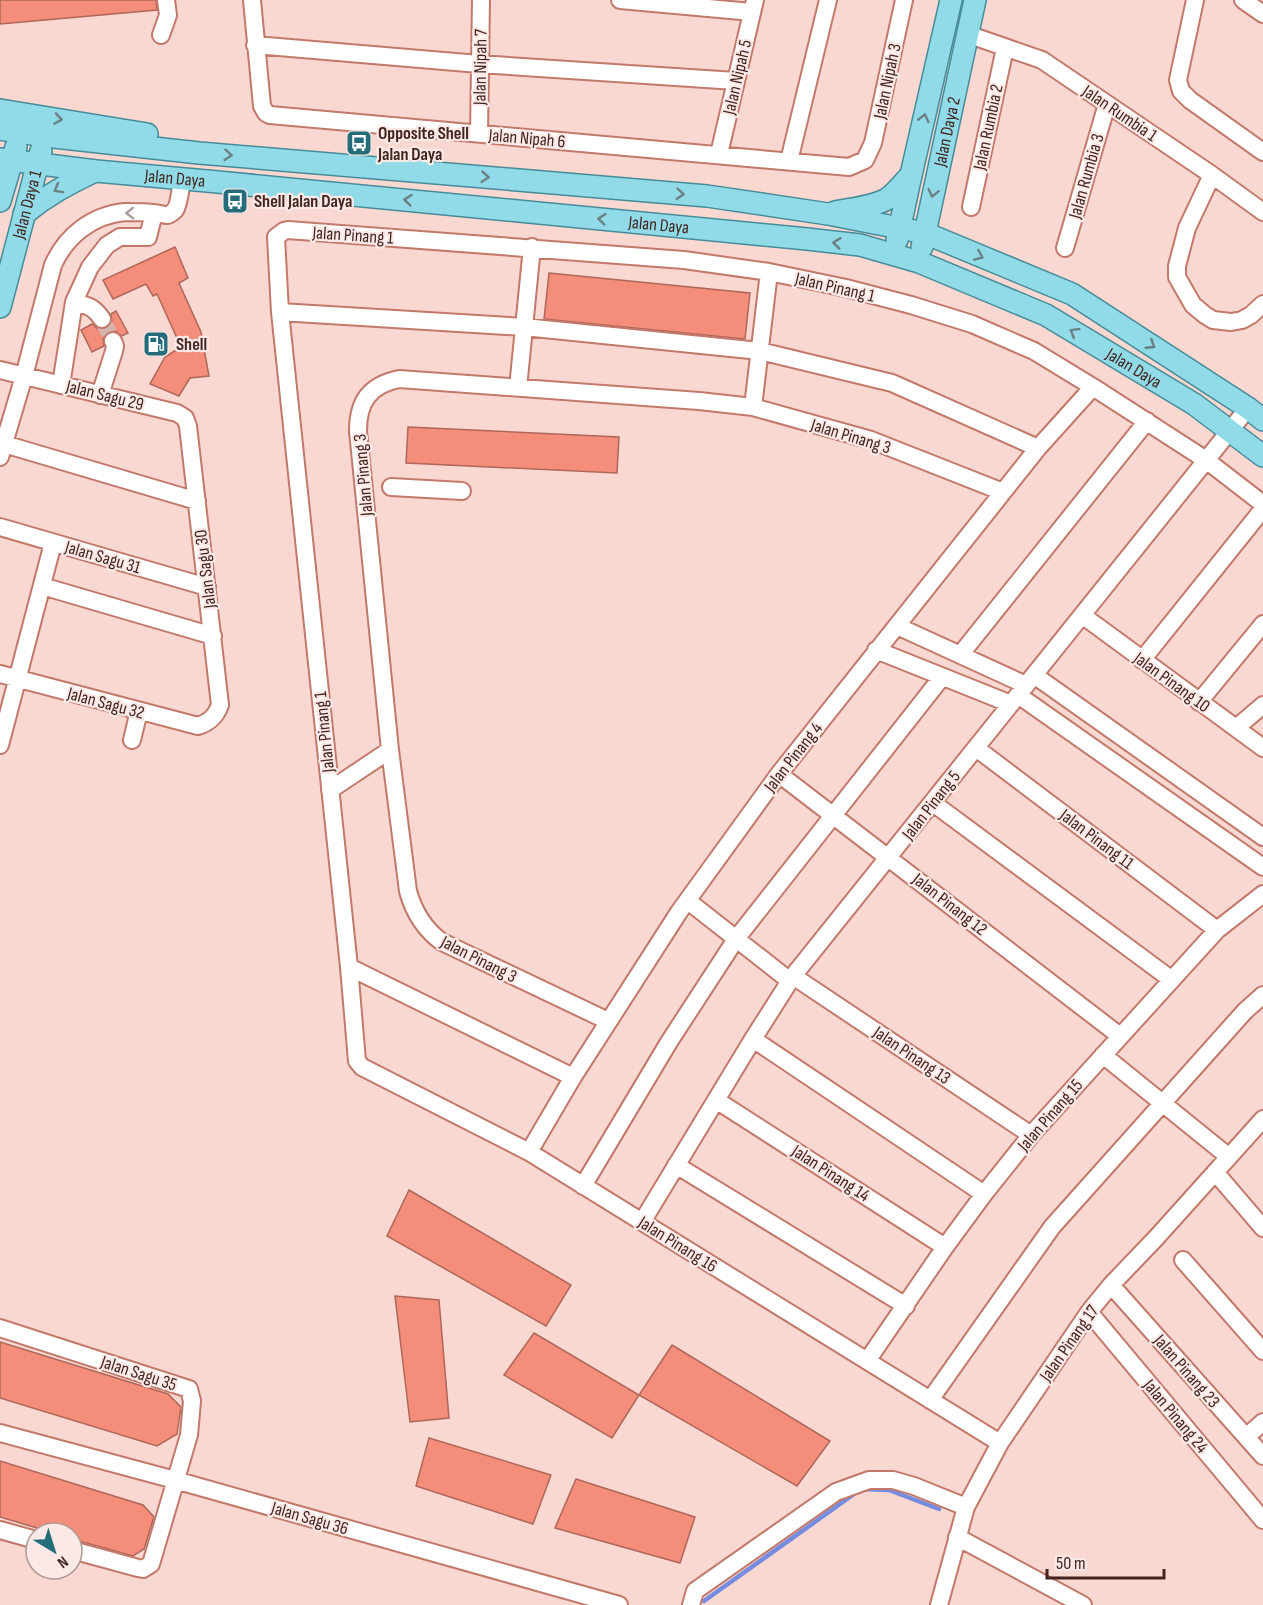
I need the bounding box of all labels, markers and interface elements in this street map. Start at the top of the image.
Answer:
street label: Jalan Nipah 7 [469,28,492,106]
street label: Jalan Nipah 5 [718,38,756,118]
street label: Jalan Nipah 3 [869,42,906,122]
street label: Jalan Rumbia 1 [1077,80,1162,146]
street label: Jalan Rumbia 2 [969,82,1008,173]
street label: Jalan Daya 2 [929,95,965,170]
one-way arrow [52,112,62,125]
one-way arrow [916,113,929,123]
place label: Opposite Shell Jalan Daya [377,123,469,165]
street label: Jalan Nipah 6 [487,125,566,152]
bus stop icon: Opposite Shell Jalan Daya [344,128,374,158]
street label: Jalan Rumbia 3 [1064,131,1109,222]
one-way arrow [224,149,233,162]
street label: Jalan Daya [143,165,206,192]
street label: Jalan Daya 1 [8,167,47,242]
one-way arrow [481,170,490,183]
one-way arrow [54,182,64,194]
bus stop icon: Shell Jalan Daya [220,186,250,216]
one-way arrow [675,187,684,200]
one-way arrow [928,188,941,198]
place label: Shell Jalan Daya [254,191,352,212]
one-way arrow [403,194,412,207]
one-way arrow [126,207,135,219]
street label: Jalan Daya [626,212,690,239]
one-way arrow [597,213,606,226]
street label: Jalan Pinang 1 [311,222,395,249]
one-way arrow [833,237,842,249]
one-way arrow [973,249,984,261]
street label: Jalan Pinang 1 [792,268,877,307]
one-way arrow [1070,327,1080,339]
fuel station icon: Shell [141,329,171,359]
place label: Shell [176,334,207,355]
one-way arrow [1145,338,1155,350]
street label: Jalan Daya [1101,343,1165,393]
street label: Jalan Sagu 29 [63,375,146,415]
street label: Jalan Pinang 3 [807,414,893,459]
street label: Jalan Pinang 3 [349,433,378,518]
street label: Jalan Sagu 30 [190,528,221,611]
street label: Jalan Sagu 31 [62,536,144,578]
street label: Jalan Pinang 10 [1129,647,1214,717]
street label: Jalan Sagu 32 [64,683,147,724]
street label: Jalan Pinang 1 [310,690,339,774]
street label: Jalan Pinang 4 [759,718,827,797]
street label: Jalan Pinang 5 [897,767,965,845]
street label: Jalan Pinang 11 [1055,804,1138,875]
street label: Jalan Pinang 12 [907,868,991,940]
street label: Jalan Pinang 3 [436,931,520,987]
street label: Jalan Pinang 13 [868,1021,954,1089]
street label: Jalan Pinang 15 [1013,1075,1087,1156]
street label: Jalan Pinang 14 [787,1140,874,1207]
street label: Jalan Pinang 16 [634,1211,721,1277]
street label: Jalan Pinang 17 [1035,1300,1104,1386]
street label: Jalan Pinang 23 [1149,1330,1224,1412]
street label: Jalan Sagu 35 [97,1351,179,1396]
street label: Jalan Pinang 24 [1138,1374,1213,1458]
street label: Jalan Sagu 36 [268,1497,351,1540]
north arrow [24,1521,84,1581]
scale bar [1047,1542,1164,1580]
text: N [53,1552,72,1572]
text: 50 m [1056,1553,1086,1574]

